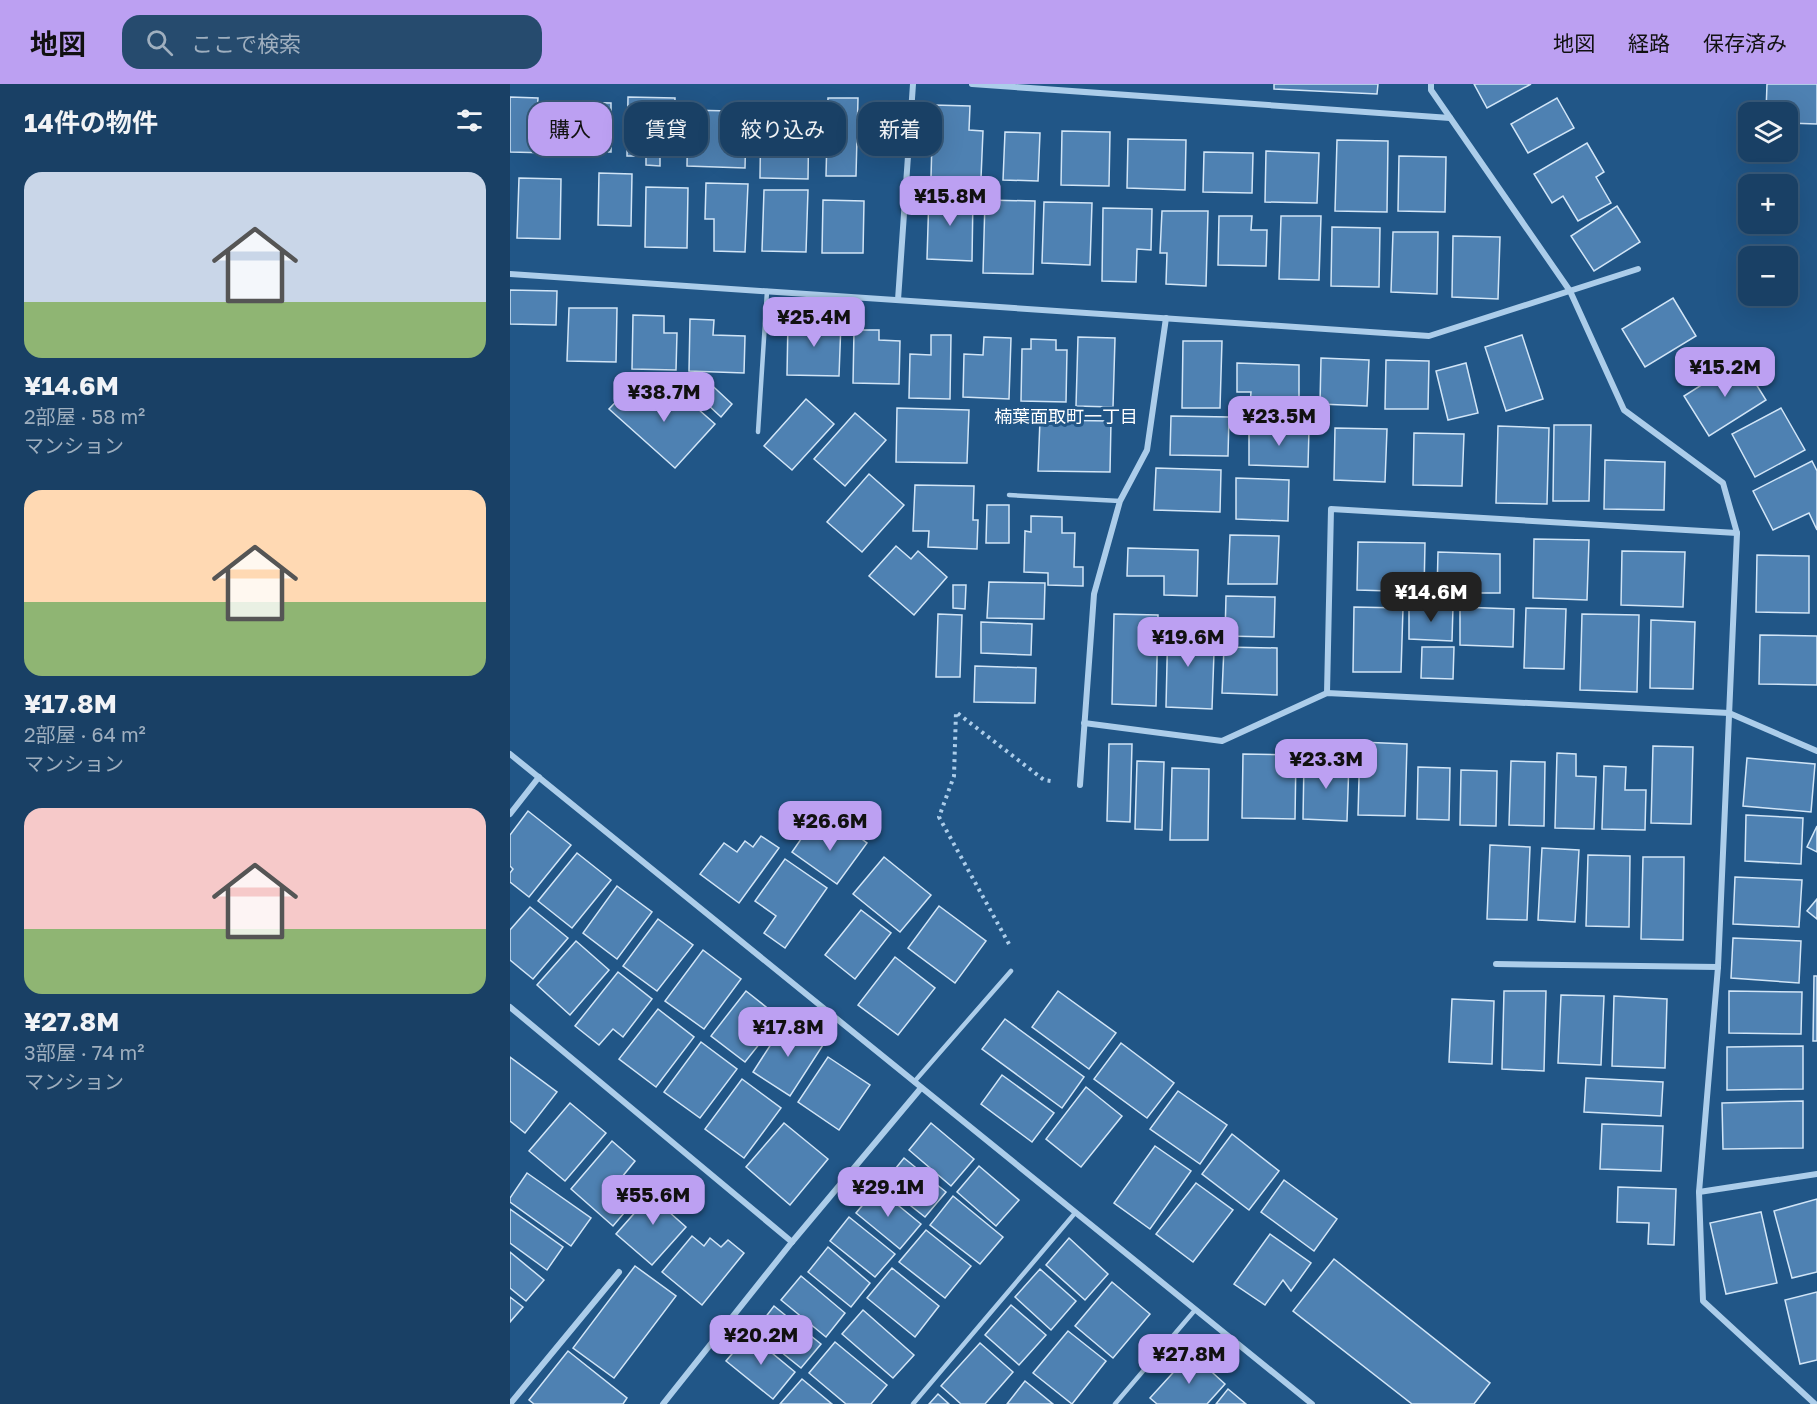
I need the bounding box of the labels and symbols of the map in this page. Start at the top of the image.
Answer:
pin: ¥15.8M [901,176,999,227]
pin: ¥25.4M [765,297,863,348]
pin: ¥15.2M [1676,347,1774,398]
pin: ¥38.7M [615,372,713,423]
pin: ¥23.5M [1230,396,1328,447]
district label: 楠葉面取町一丁目 [994,405,1138,427]
pin: ¥14.6M [1382,572,1480,623]
pin: ¥19.6M [1139,617,1237,668]
pin: ¥23.3M [1277,739,1375,790]
pin: ¥26.6M [781,801,879,852]
pin: ¥17.8M [739,1007,837,1058]
pin: ¥29.1M [839,1167,937,1218]
pin: ¥55.6M [604,1175,702,1226]
pin: ¥20.2M [712,1315,810,1366]
pin: ¥27.8M [1140,1334,1238,1385]

